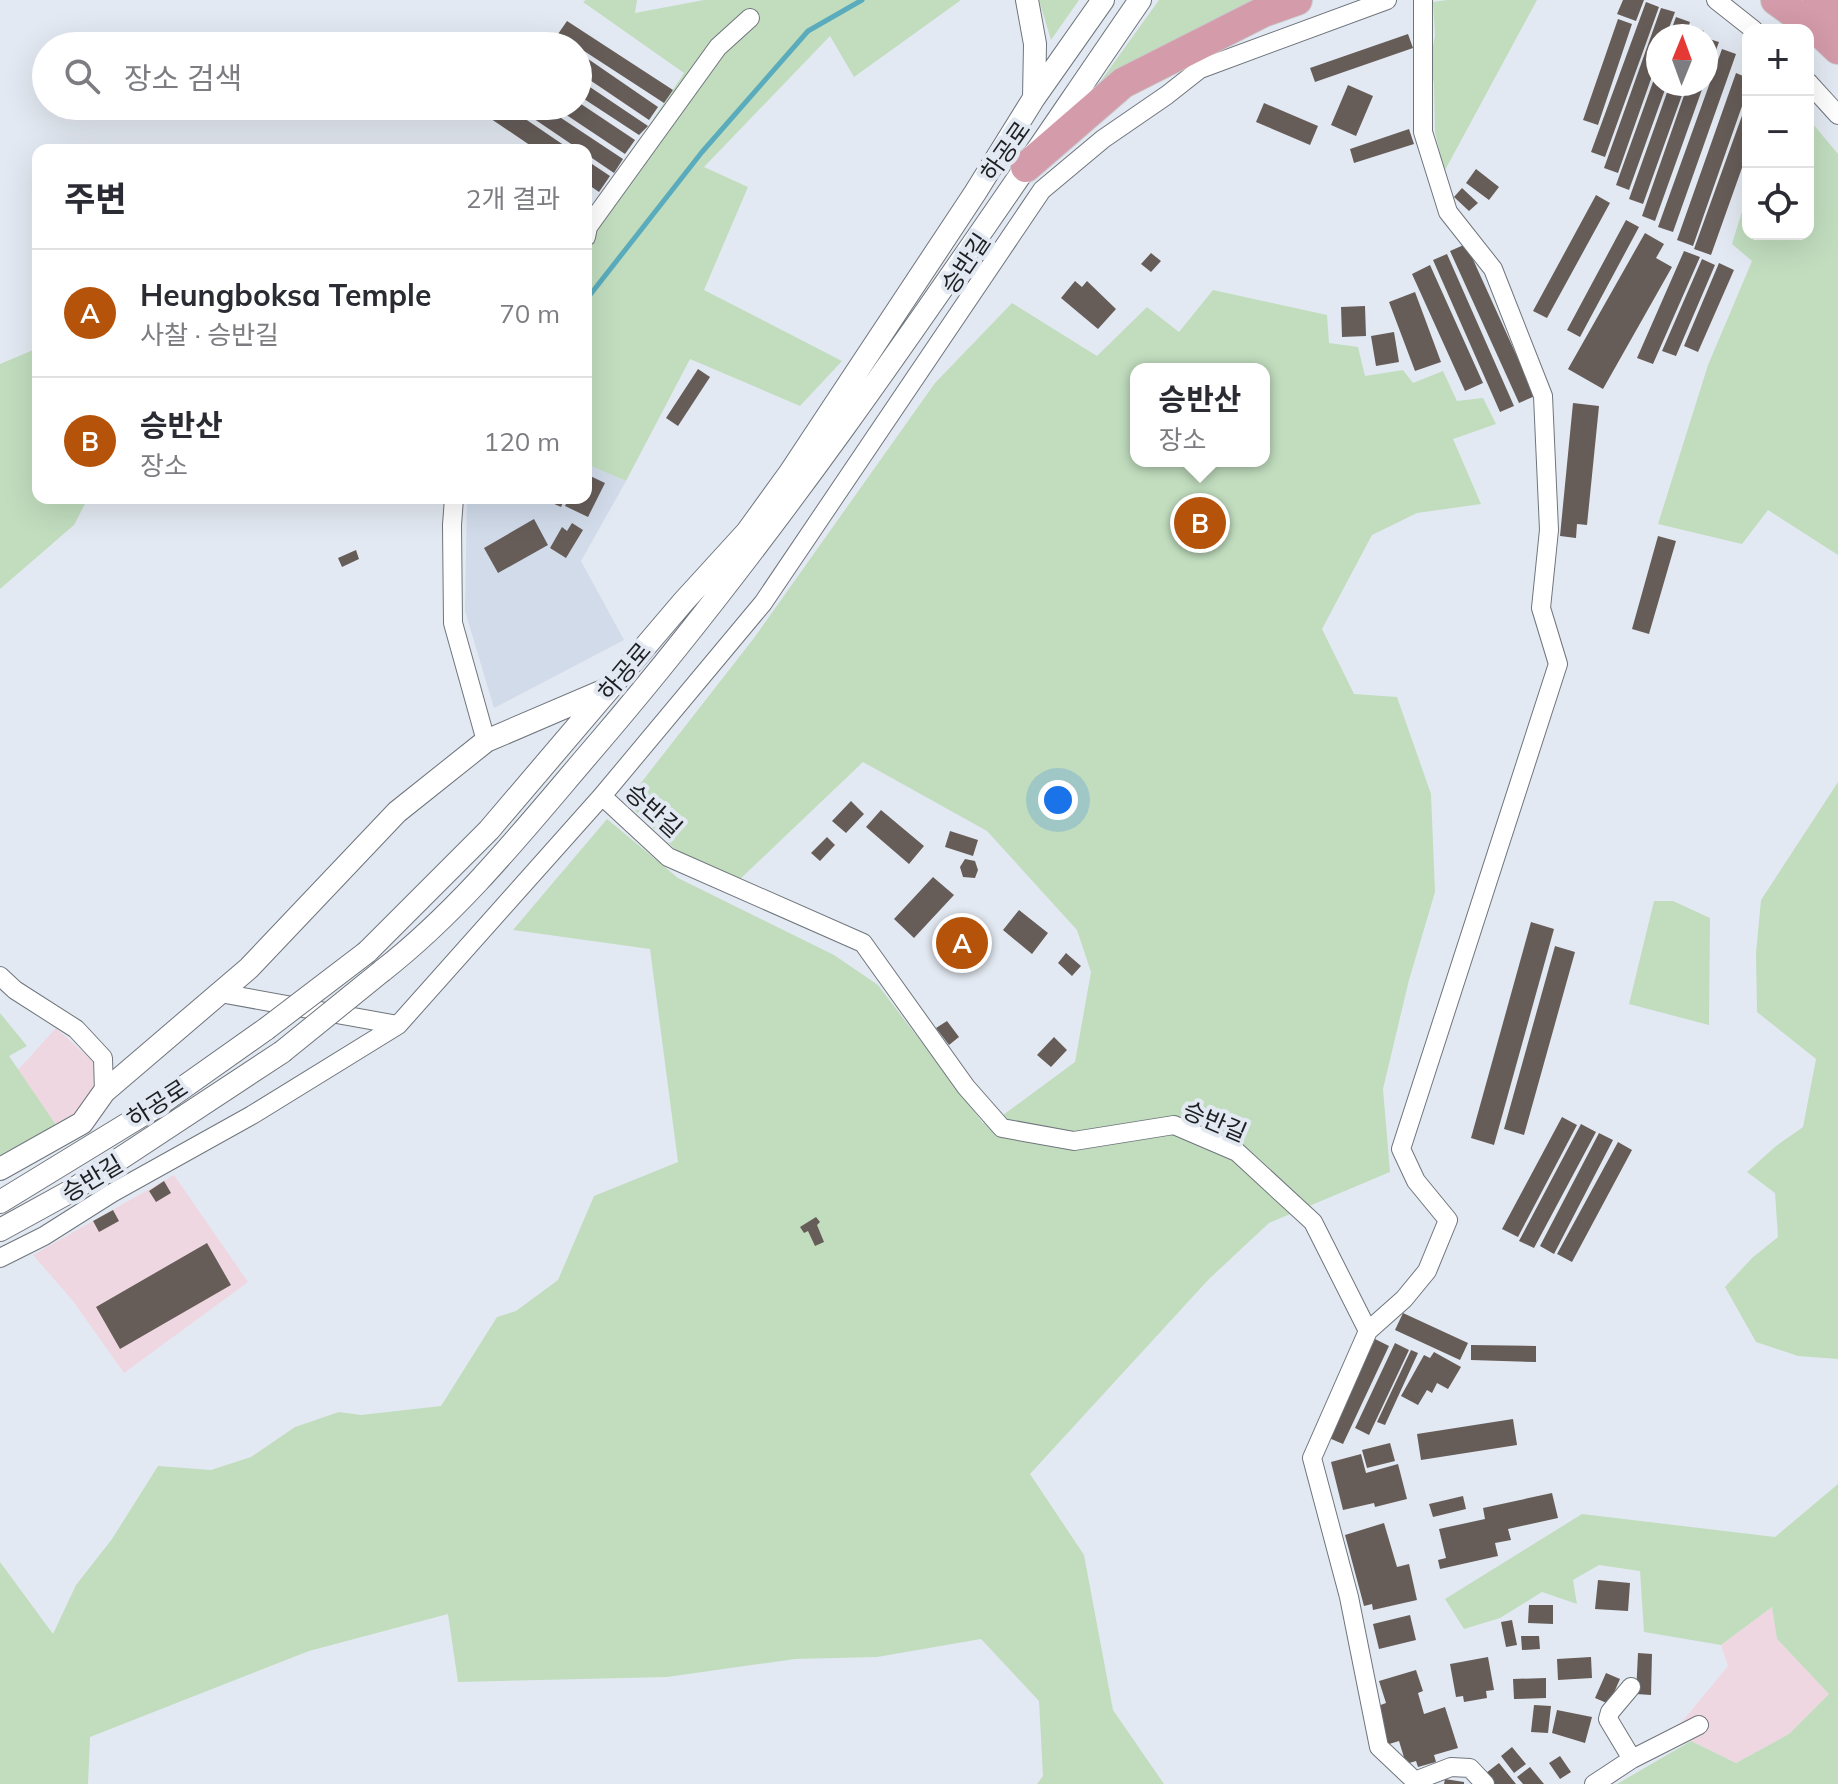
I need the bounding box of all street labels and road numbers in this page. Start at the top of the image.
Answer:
street label: 하공로 [974,115,1036,187]
street label: 승반길 [934,227,996,299]
street label: 하공로 [591,636,657,706]
street label: 승반길 [619,777,689,843]
street label: 하공로 [121,1072,193,1134]
street label: 승반길 [1179,1094,1251,1148]
street label: 승반길 [56,1148,128,1208]

